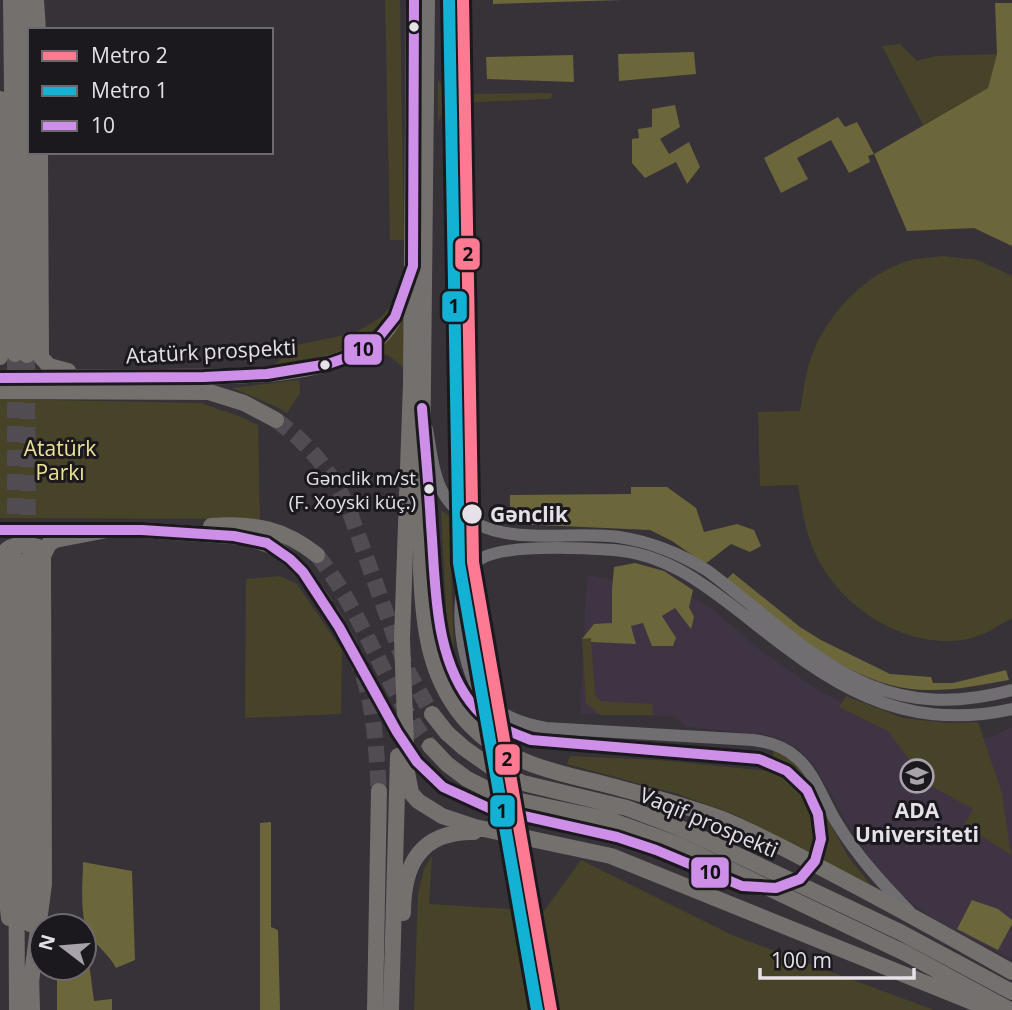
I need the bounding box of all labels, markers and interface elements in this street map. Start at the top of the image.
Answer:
unlabelled marker [407,20,421,34]
legend [28,28,273,154]
text: Metro 2 [91,41,168,69]
text: Metro 1 [91,76,168,104]
text: 10 [91,111,115,139]
line badge: 2 [454,237,481,271]
text: 2 [463,241,474,267]
line badge: 1 [441,290,468,323]
text: 1 [449,293,459,319]
street label: Atatürk prospekti [125,333,297,369]
line badge: 10 [343,333,383,366]
text: 10 [352,336,374,362]
unlabelled marker [318,358,332,372]
park label: Atatürk Parkı [24,434,96,486]
place label: Gənclik m/st (F. Xoyski küç.) [289,465,416,515]
marker: Gənclik m/st (F. Xoyski küç.) [422,482,436,496]
place label: Gənclik [490,500,569,528]
marker: Gənclik [460,502,484,526]
line badge: 2 [494,743,521,776]
text: 2 [502,746,513,772]
school or university icon: ADA Universiteti [898,757,936,795]
street label: Vaqif prospekti [636,780,782,864]
line badge: 1 [489,794,516,828]
place label: ADA Universiteti [855,796,979,848]
text: 1 [497,798,507,824]
line badge: 10 [690,856,730,889]
text: 10 [699,859,721,885]
north arrow [28,912,98,982]
text: N [32,931,61,953]
scale bar [760,936,914,980]
text: 100 m [771,946,832,974]

